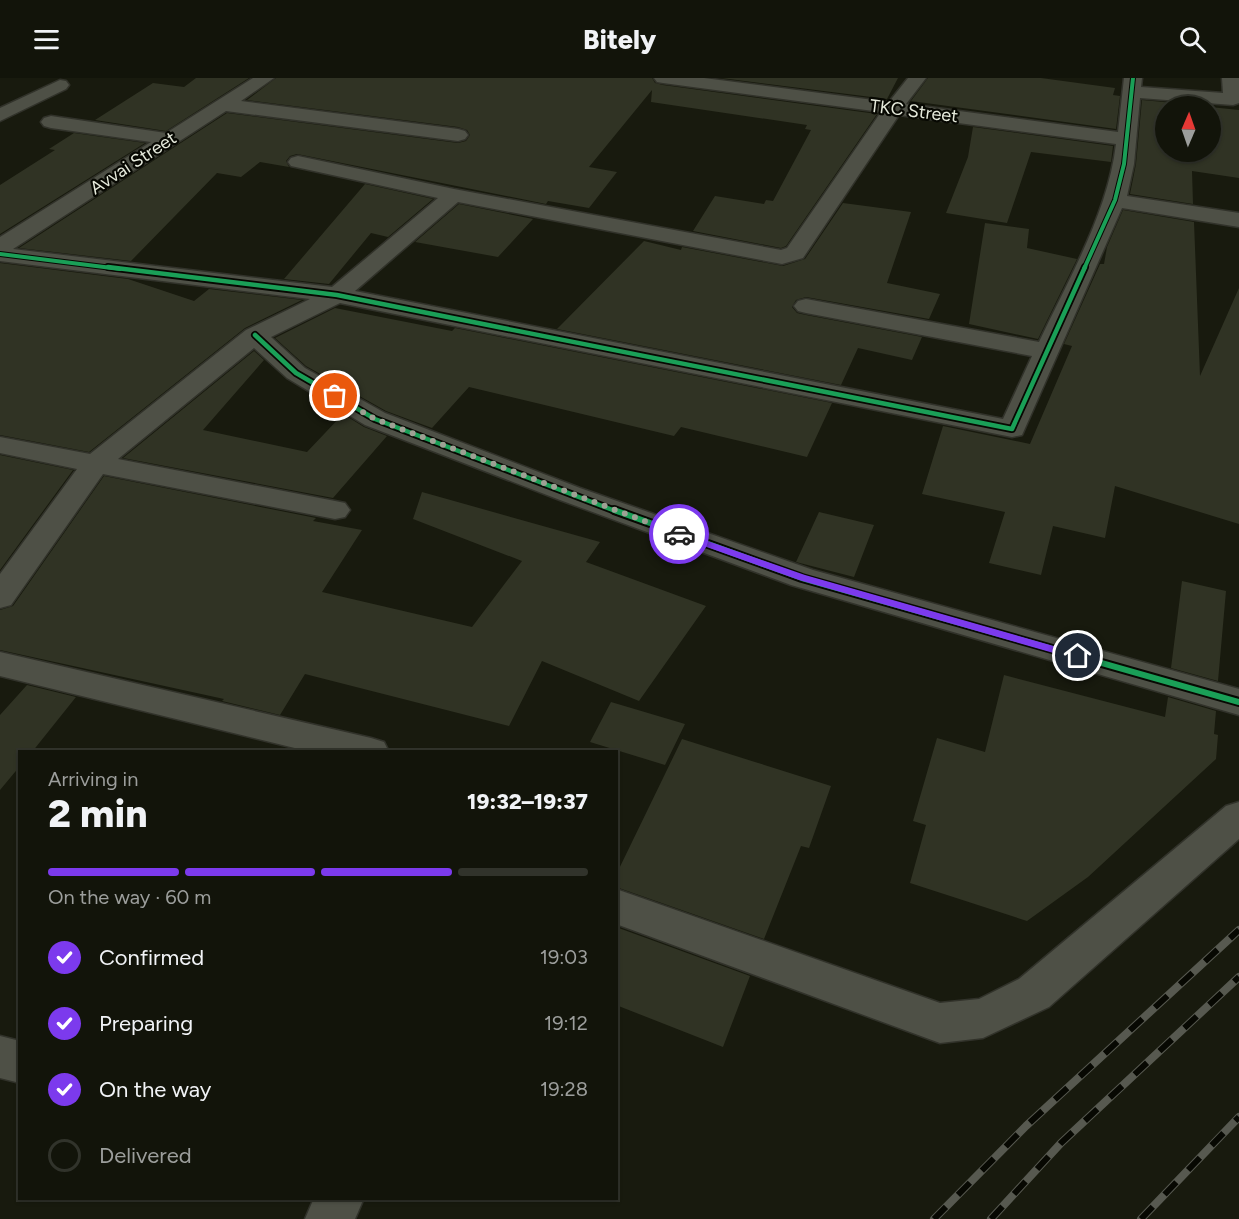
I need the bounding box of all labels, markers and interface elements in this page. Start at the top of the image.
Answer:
icon: menu [30,23,63,56]
text: Bitely [583,23,656,56]
icon: search [1176,23,1209,56]
street label: TKC Street [869,95,960,127]
north arrow [1155,96,1221,162]
map controls [1155,96,1221,162]
street label: Avvai Street [86,127,181,199]
pin [309,370,360,421]
icon: bag [318,379,351,412]
courier [649,504,709,564]
icon: car [663,518,696,551]
pin [1052,630,1103,681]
icon: home [1061,639,1094,672]
text: Arriving in [48,767,138,791]
text: 19:32–19:37 [467,788,588,815]
text: 2 min [48,790,148,837]
text: On the way · 60 m [48,885,211,909]
icon: check [48,941,81,974]
text: Confirmed [99,944,204,971]
text: 19:03 [540,945,588,969]
icon: check [48,1007,81,1040]
text: Preparing [99,1010,193,1037]
text: 19:12 [544,1011,588,1035]
icon: check [48,1073,81,1106]
text: On the way [99,1076,211,1103]
text: 19:28 [540,1077,588,1101]
text: Delivered [99,1142,192,1169]

